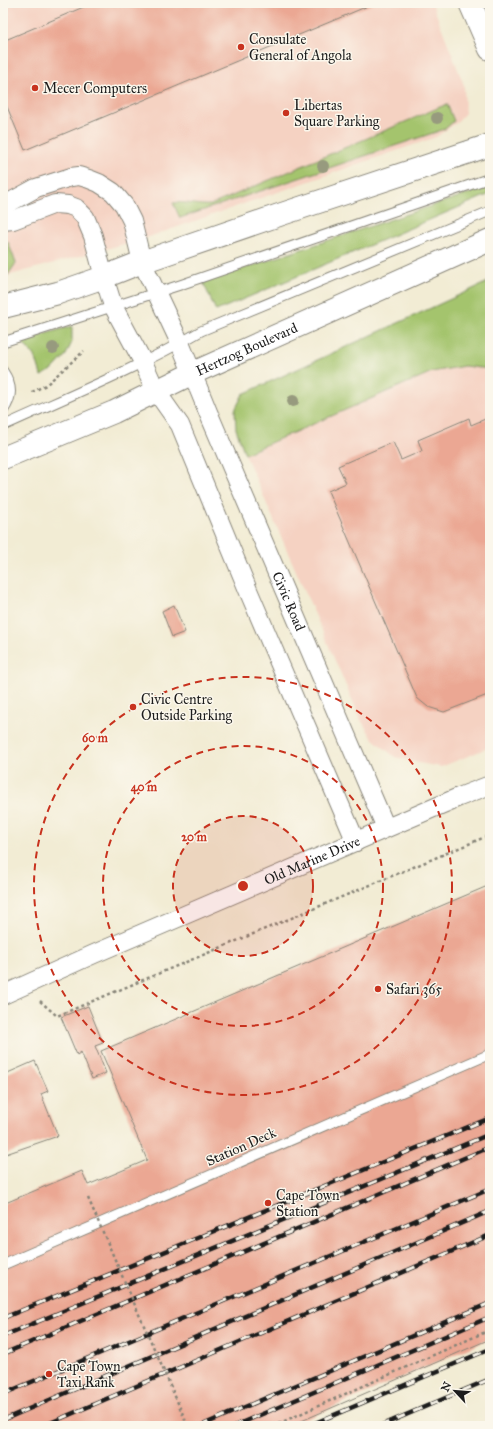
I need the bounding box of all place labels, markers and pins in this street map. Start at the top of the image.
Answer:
place label: Consulate General of Angola [249,31,352,64]
marker: Consulate General of Angola [236,42,246,52]
place label: Mecer Computers [43,80,147,97]
marker: Mecer Computers [30,83,40,93]
place label: Libertas Square Parking [294,97,380,131]
marker: Libertas Square Parking [281,108,291,118]
place label: Civic Centre Outside Parking [141,691,233,724]
marker: Civic Centre Outside Parking [128,702,138,712]
centre of rings [236,879,250,893]
place label: Safari 365 [386,981,442,998]
marker: Safari 365 [373,984,383,994]
place label: Cape Town Station [276,1187,340,1220]
marker: Cape Town Station [263,1198,273,1208]
place label: Cape Town Taxi Rank [57,1358,121,1391]
marker: Cape Town Taxi Rank [44,1369,54,1379]

